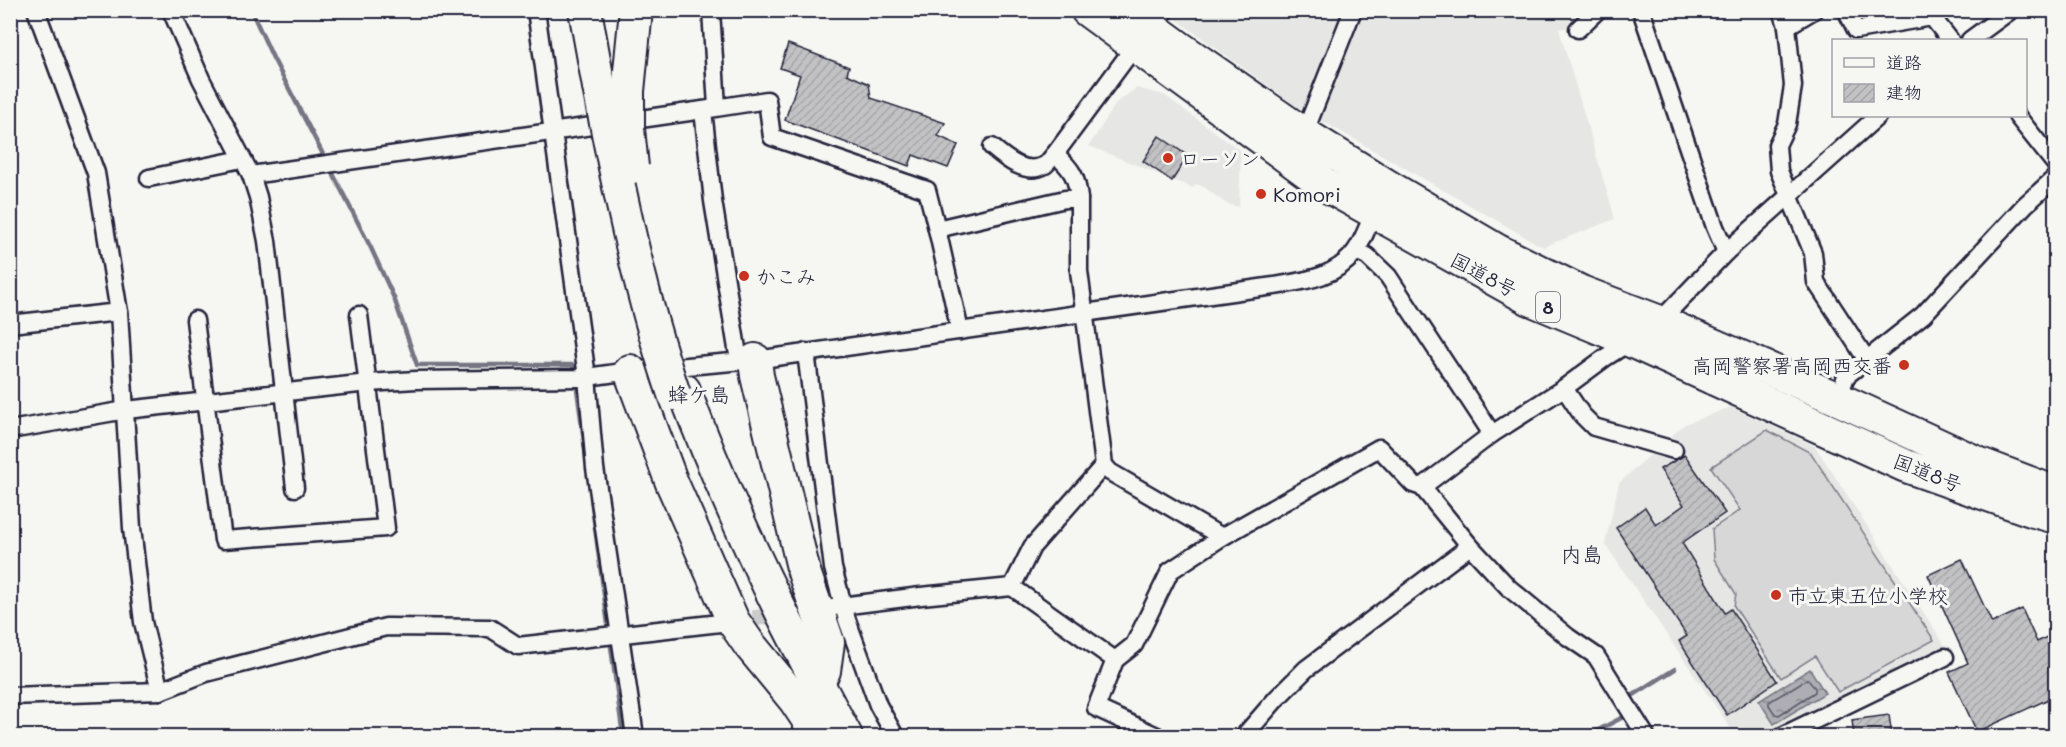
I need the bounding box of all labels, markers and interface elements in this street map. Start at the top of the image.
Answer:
legend [1832,39,2027,117]
text: 道路 [1886,50,1922,74]
text: 建物 [1886,80,1922,104]
place label: ローソン [1180,145,1260,171]
marker: ローソン [1161,151,1175,165]
place label: Komori [1273,181,1341,207]
marker: Komori [1254,187,1268,201]
street label: 国道8号 [1446,246,1522,302]
place label: かこみ [756,263,816,289]
marker: かこみ [737,269,751,283]
road number: 8 [1536,292,1560,322]
place label: 高岡警察署高岡西交番 [1692,352,1892,378]
marker: 高岡警察署高岡西交番 [1897,358,1911,372]
district label: 蜂ケ島 [668,380,731,407]
street label: 国道8号 [1890,447,1966,497]
district label: 内島 [1561,540,1603,567]
place label: 市立東五位小学校 [1788,582,1948,608]
marker: 市立東五位小学校 [1769,588,1783,602]

